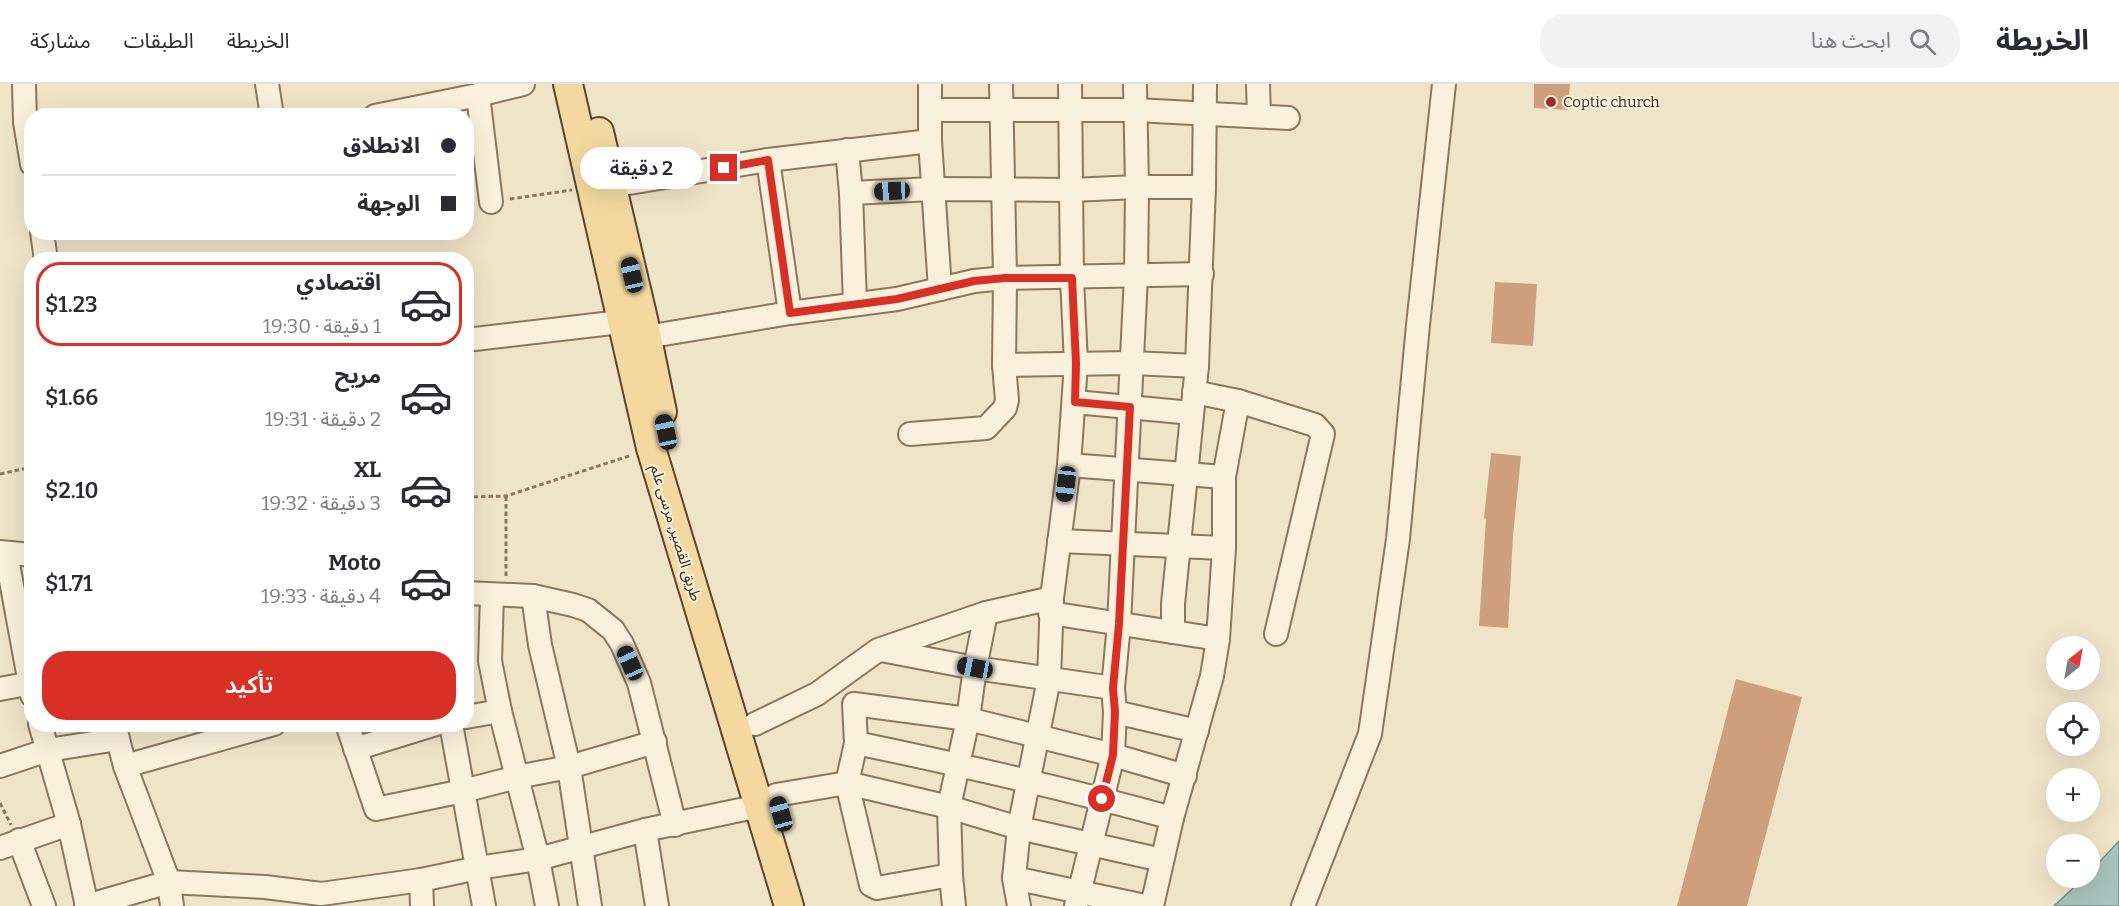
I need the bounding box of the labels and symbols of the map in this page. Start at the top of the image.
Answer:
place label: Coptic church [1563,93,1660,111]
marker: Coptic church [1544,95,1558,109]
callout: 2 دقيقة [580,147,703,189]
route end [710,154,737,181]
car [874,181,910,201]
car [619,255,645,295]
car [653,413,679,451]
street label: طريق القصير, مرسى علم [645,463,705,604]
car [1055,465,1077,503]
north arrow [2046,636,2100,690]
car [614,643,646,683]
car [956,656,994,680]
route start [1088,785,1115,812]
car [767,794,795,834]

